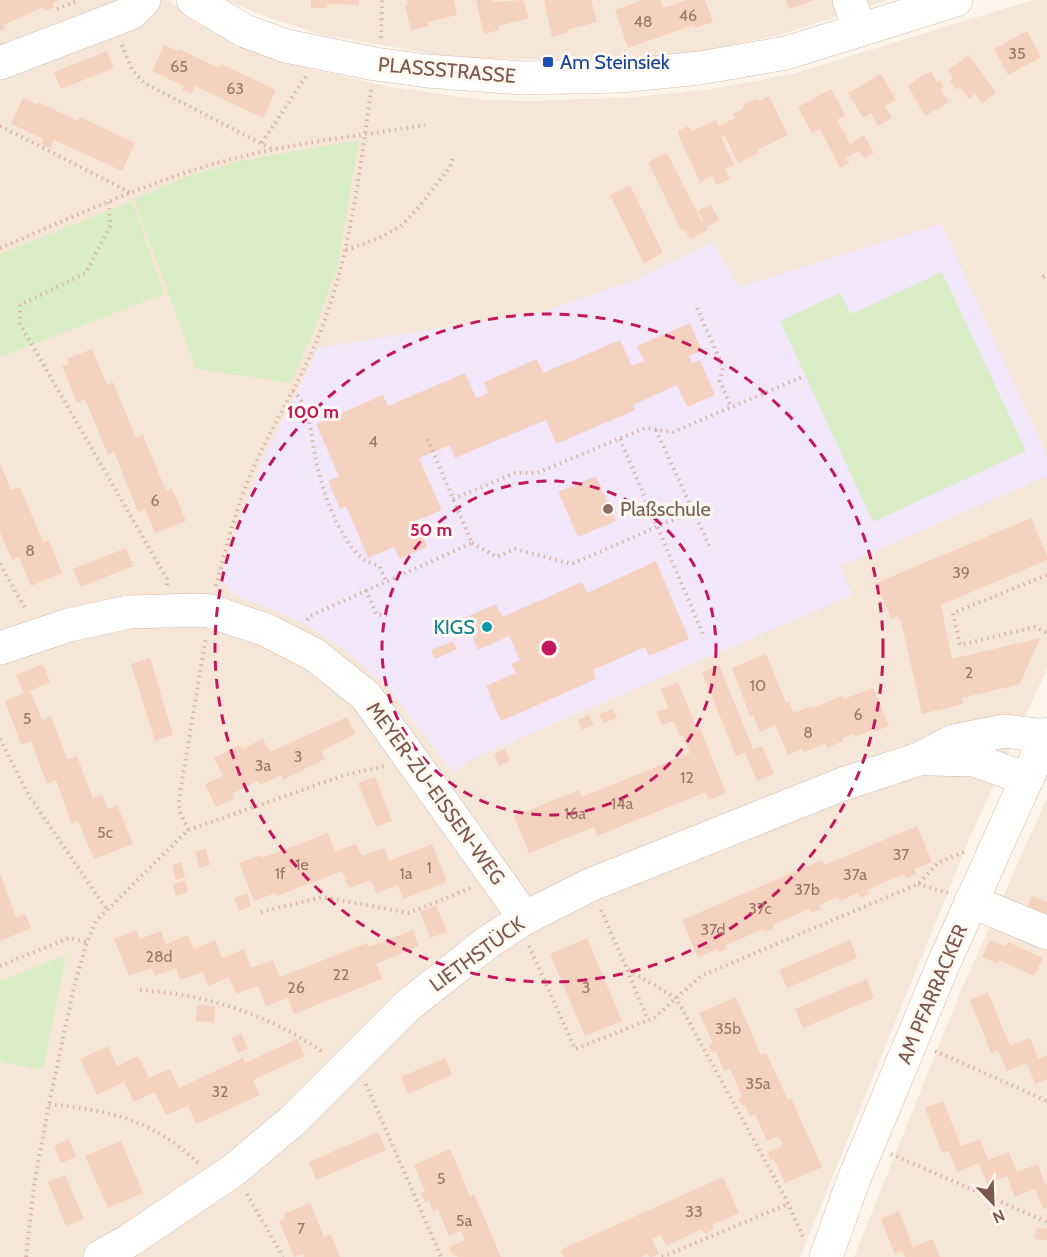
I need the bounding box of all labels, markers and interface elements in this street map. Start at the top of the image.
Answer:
house number: 46 [679,6,697,25]
house number: 48 [634,12,652,31]
house number: 35 [1008,44,1026,63]
place label: Am Steinsiek [560,50,670,74]
street label: PLASSSTRASSE [377,52,517,88]
marker: Am Steinsiek [541,55,555,69]
house number: 65 [170,57,188,76]
house number: 63 [226,79,244,98]
text: 100 m [287,401,339,423]
house number: 4 [368,432,378,451]
house number: 6 [150,491,160,510]
place label: Plaßschule [620,497,711,521]
marker: Plaßschule [601,502,615,516]
text: 50 m [410,519,452,541]
house number: 8 [25,541,35,560]
house number: 39 [952,563,970,582]
place label: KIGS [433,615,475,639]
marker: KIGS [480,620,494,634]
centre of rings [539,638,559,658]
house number: 2 [965,663,973,682]
house number: 10 [750,676,766,695]
street label: MEYER-ZU-EISSEN-WEG [362,697,510,889]
house number: 6 [853,705,863,724]
house number: 5 [23,709,31,728]
house number: 8 [803,723,813,742]
house number: 3 [294,747,302,766]
house number: 3a [255,756,271,775]
house number: 12 [680,768,694,787]
house number: 14a [611,794,633,813]
house number: 16a [564,804,586,823]
house number: 5c [97,823,113,842]
house number: 37 [893,845,909,864]
house number: 1e [295,855,309,874]
house number: 1 [426,858,432,877]
house number: 1f [275,864,286,883]
house number: 1a [400,864,413,883]
house number: 37a [843,865,867,884]
house number: 37b [794,880,820,899]
house number: 37c [748,899,772,918]
street label: LIETHSTÜCK [425,911,530,996]
house number: 37d [701,920,725,939]
street label: AM PFARRACKER [892,921,972,1067]
house number: 28d [146,947,172,966]
house number: 22 [333,965,349,984]
house number: 26 [287,978,305,997]
house number: 3 [582,978,590,997]
house number: 35b [715,1019,741,1038]
house number: 35a [746,1074,771,1093]
house number: 32 [211,1082,229,1101]
house number: 5 [437,1169,445,1188]
north arrow [963,1173,1023,1233]
house number: 33 [685,1202,703,1221]
text: N [990,1205,1008,1227]
house number: 5a [456,1211,472,1230]
house number: 7 [297,1219,305,1238]

